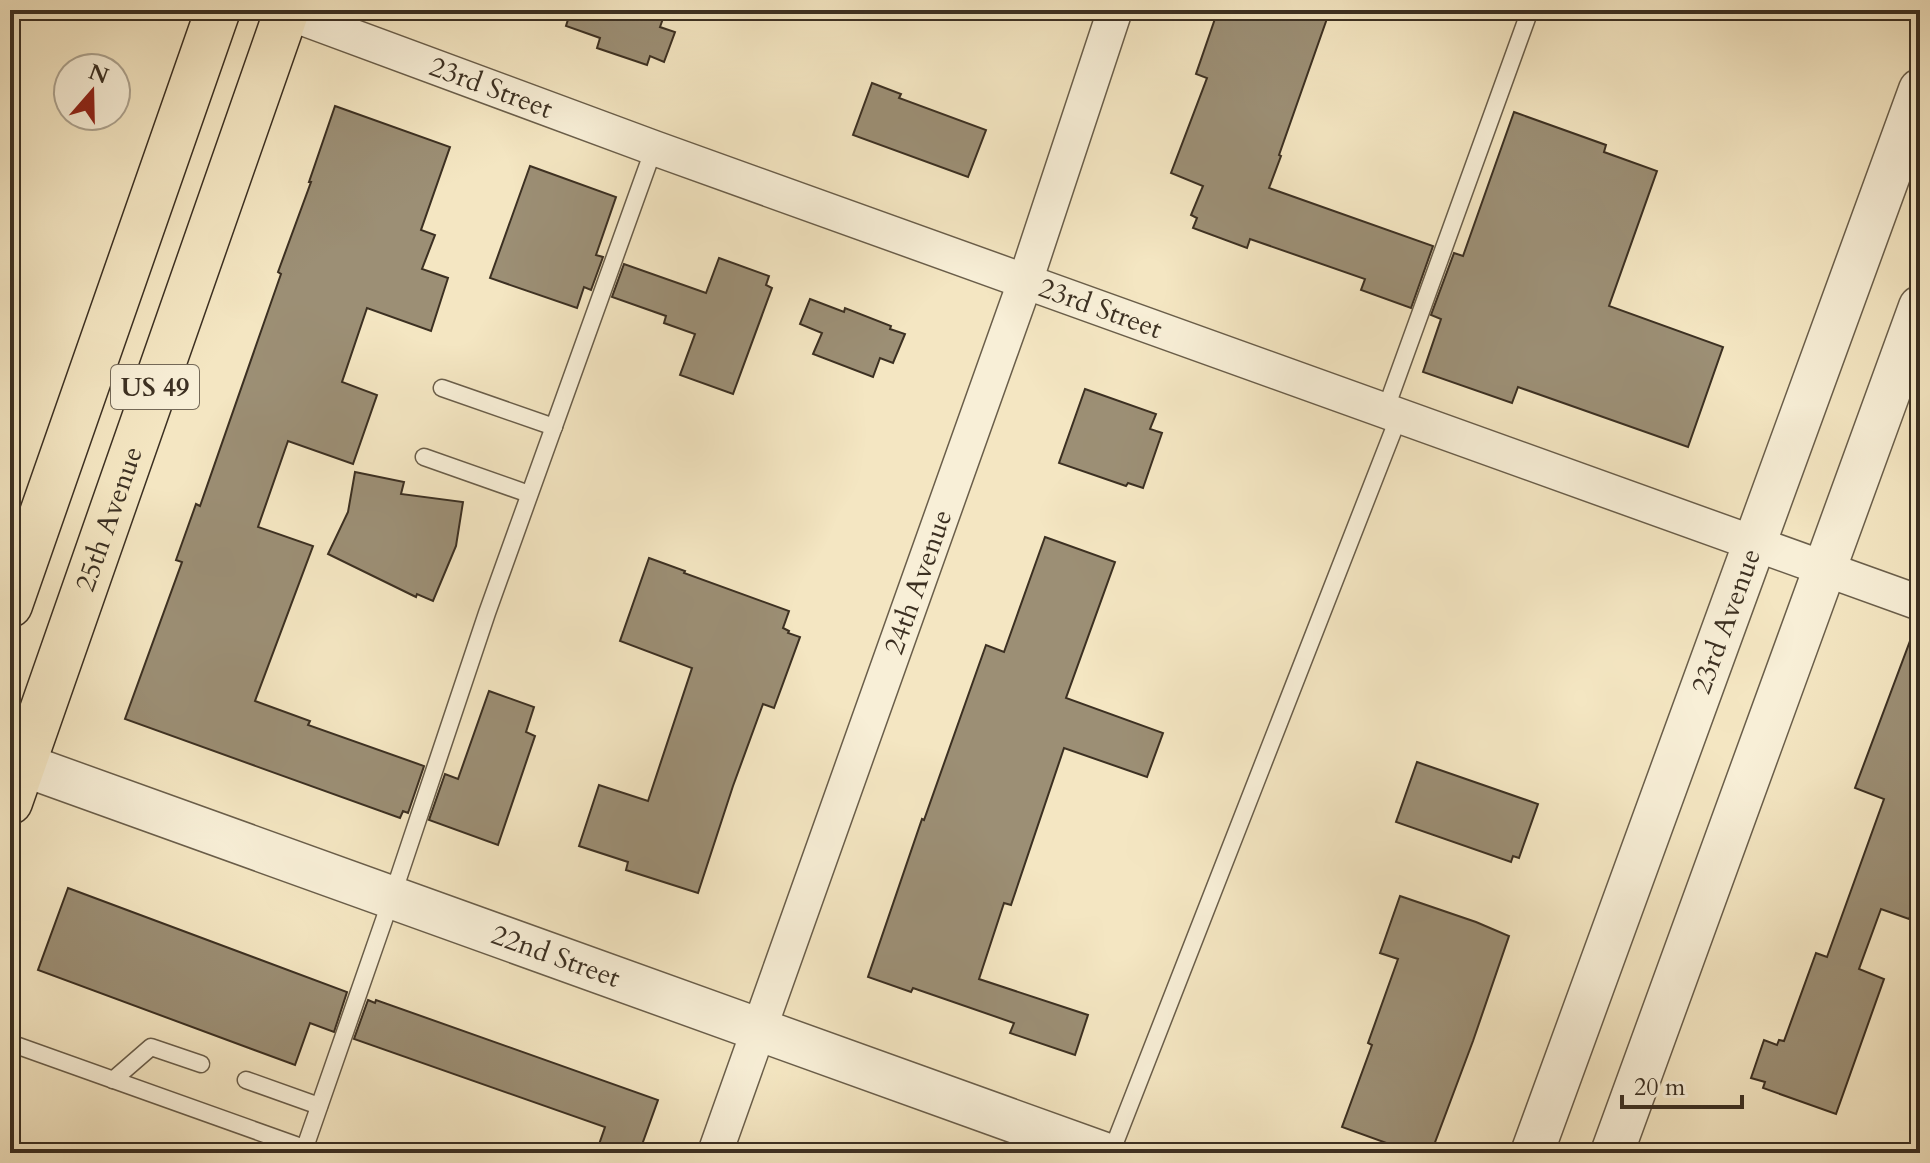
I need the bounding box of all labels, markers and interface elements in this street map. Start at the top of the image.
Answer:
street label: 23rd Street [424,48,558,128]
north arrow [52,52,132,132]
text: N [84,57,113,92]
street label: 23rd Street [1033,269,1167,348]
road number: US 49 [111,365,199,409]
street label: 25th Avenue [66,441,152,596]
street label: 24th Avenue [875,504,961,660]
street label: 23rd Avenue [1682,543,1770,699]
street label: 22nd Street [486,916,626,997]
scale bar [1622,1059,1742,1109]
text: 20 m [1634,1071,1686,1104]

